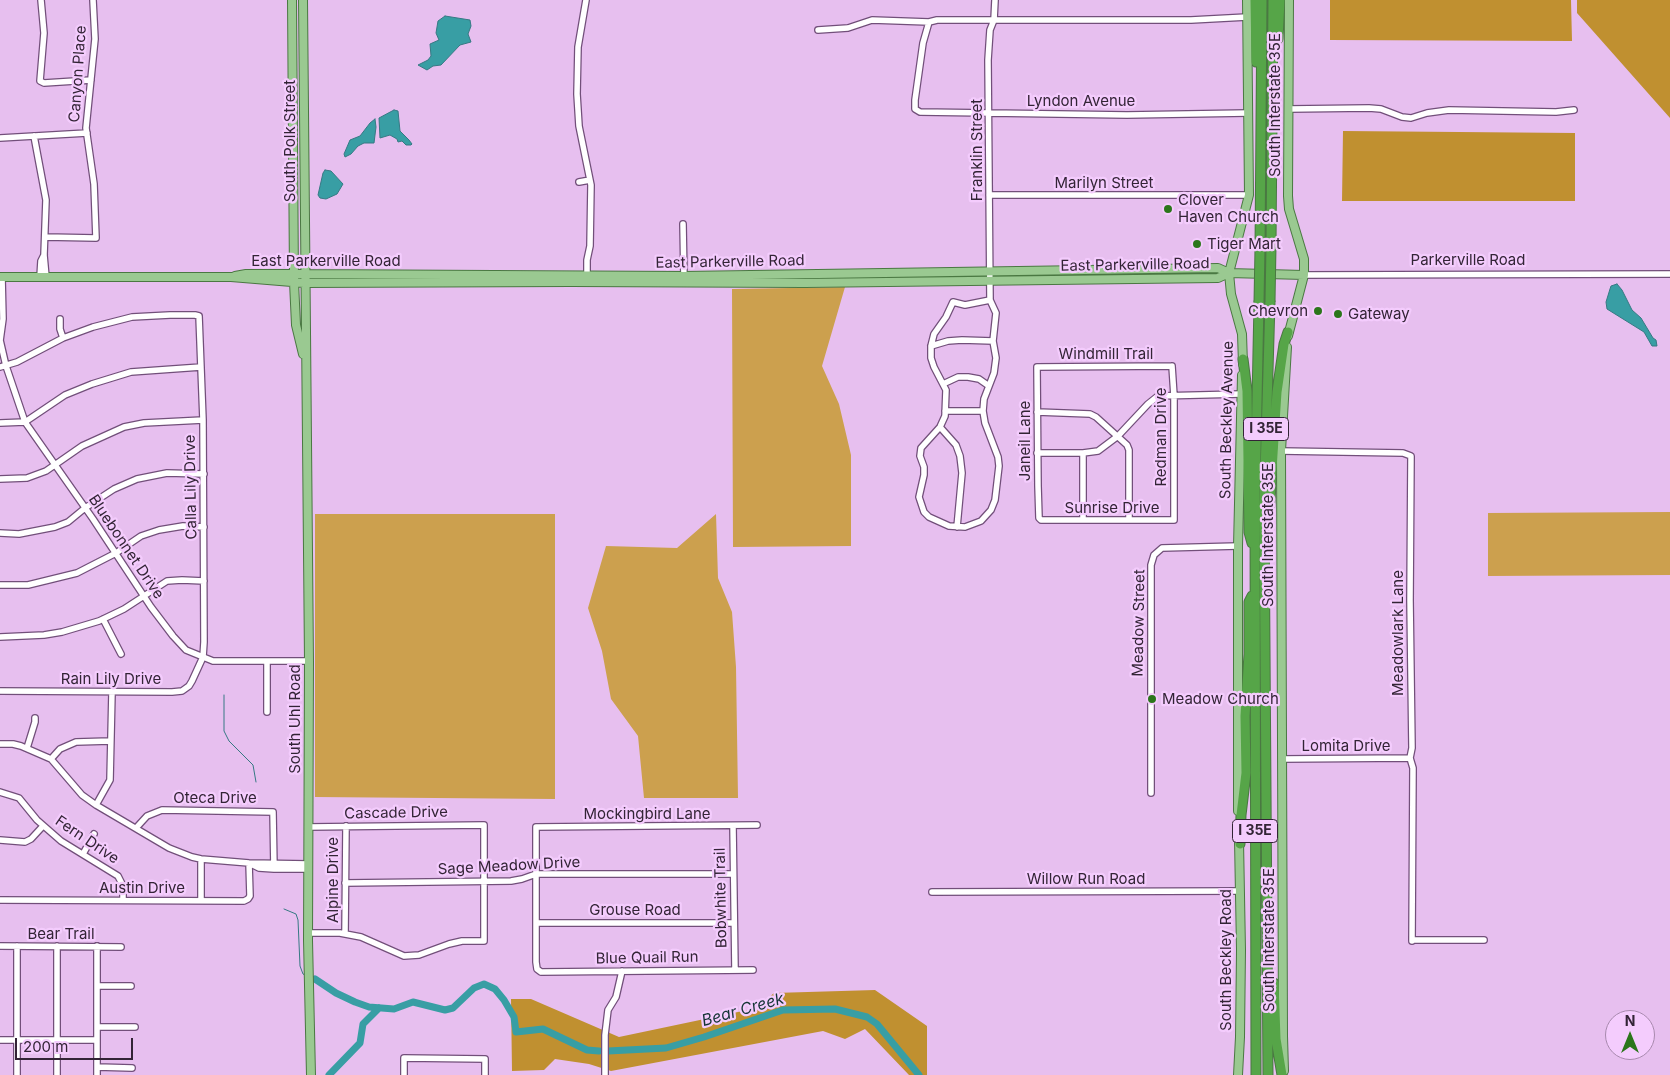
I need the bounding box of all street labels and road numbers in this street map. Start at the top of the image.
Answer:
street label: Canyon Place [66,25,90,123]
street label: South Interstate 35E [1266,33,1284,177]
street label: South Polk Street [281,80,299,202]
street label: Lyndon Avenue [1027,92,1135,110]
street label: Franklin Street [968,99,986,201]
street label: Marilyn Street [1054,174,1154,192]
street label: Parkerville Road [1411,251,1525,269]
street label: East Parkerville Road [251,252,401,270]
street label: East Parkerville Road [655,252,805,272]
street label: East Parkerville Road [1060,255,1210,275]
street label: South Beckley Avenue [1217,341,1237,499]
street label: Windmill Trail [1059,345,1153,363]
street label: Redman Drive [1152,387,1170,487]
street label: Janeil Lane [1016,401,1034,481]
road number: I 35E [1244,418,1288,440]
street label: Calla Lily Drive [181,434,201,540]
street label: South Interstate 35E [1259,463,1277,607]
street label: Bluebonnet Drive [84,491,168,603]
street label: Sunrise Drive [1065,499,1159,517]
street label: Meadow Street [1129,569,1149,677]
street label: Meadowlark Lane [1389,570,1407,696]
street label: South Uhl Road [286,664,304,774]
street label: Rain Lily Drive [61,670,161,688]
street label: Lomita Drive [1301,737,1391,755]
street label: Oteca Drive [173,789,257,807]
street label: Cascade Drive [344,803,448,823]
street label: Mockingbird Lane [583,805,711,823]
street label: Fern Drive [52,812,122,868]
road number: I 35E [1232,819,1278,842]
street label: Alpine Drive [324,837,342,923]
street label: Bobwhite Trail [711,848,731,948]
street label: Sage Meadow Drive [437,853,581,879]
street label: South Interstate 35E [1260,868,1278,1012]
street label: Willow Run Road [1027,870,1145,888]
street label: Austin Drive [99,879,185,897]
street label: South Beckley Road [1217,889,1235,1031]
street label: Grouse Road [589,901,681,919]
street label: Bear Trail [27,925,95,943]
street label: Blue Quail Run [595,948,699,968]

